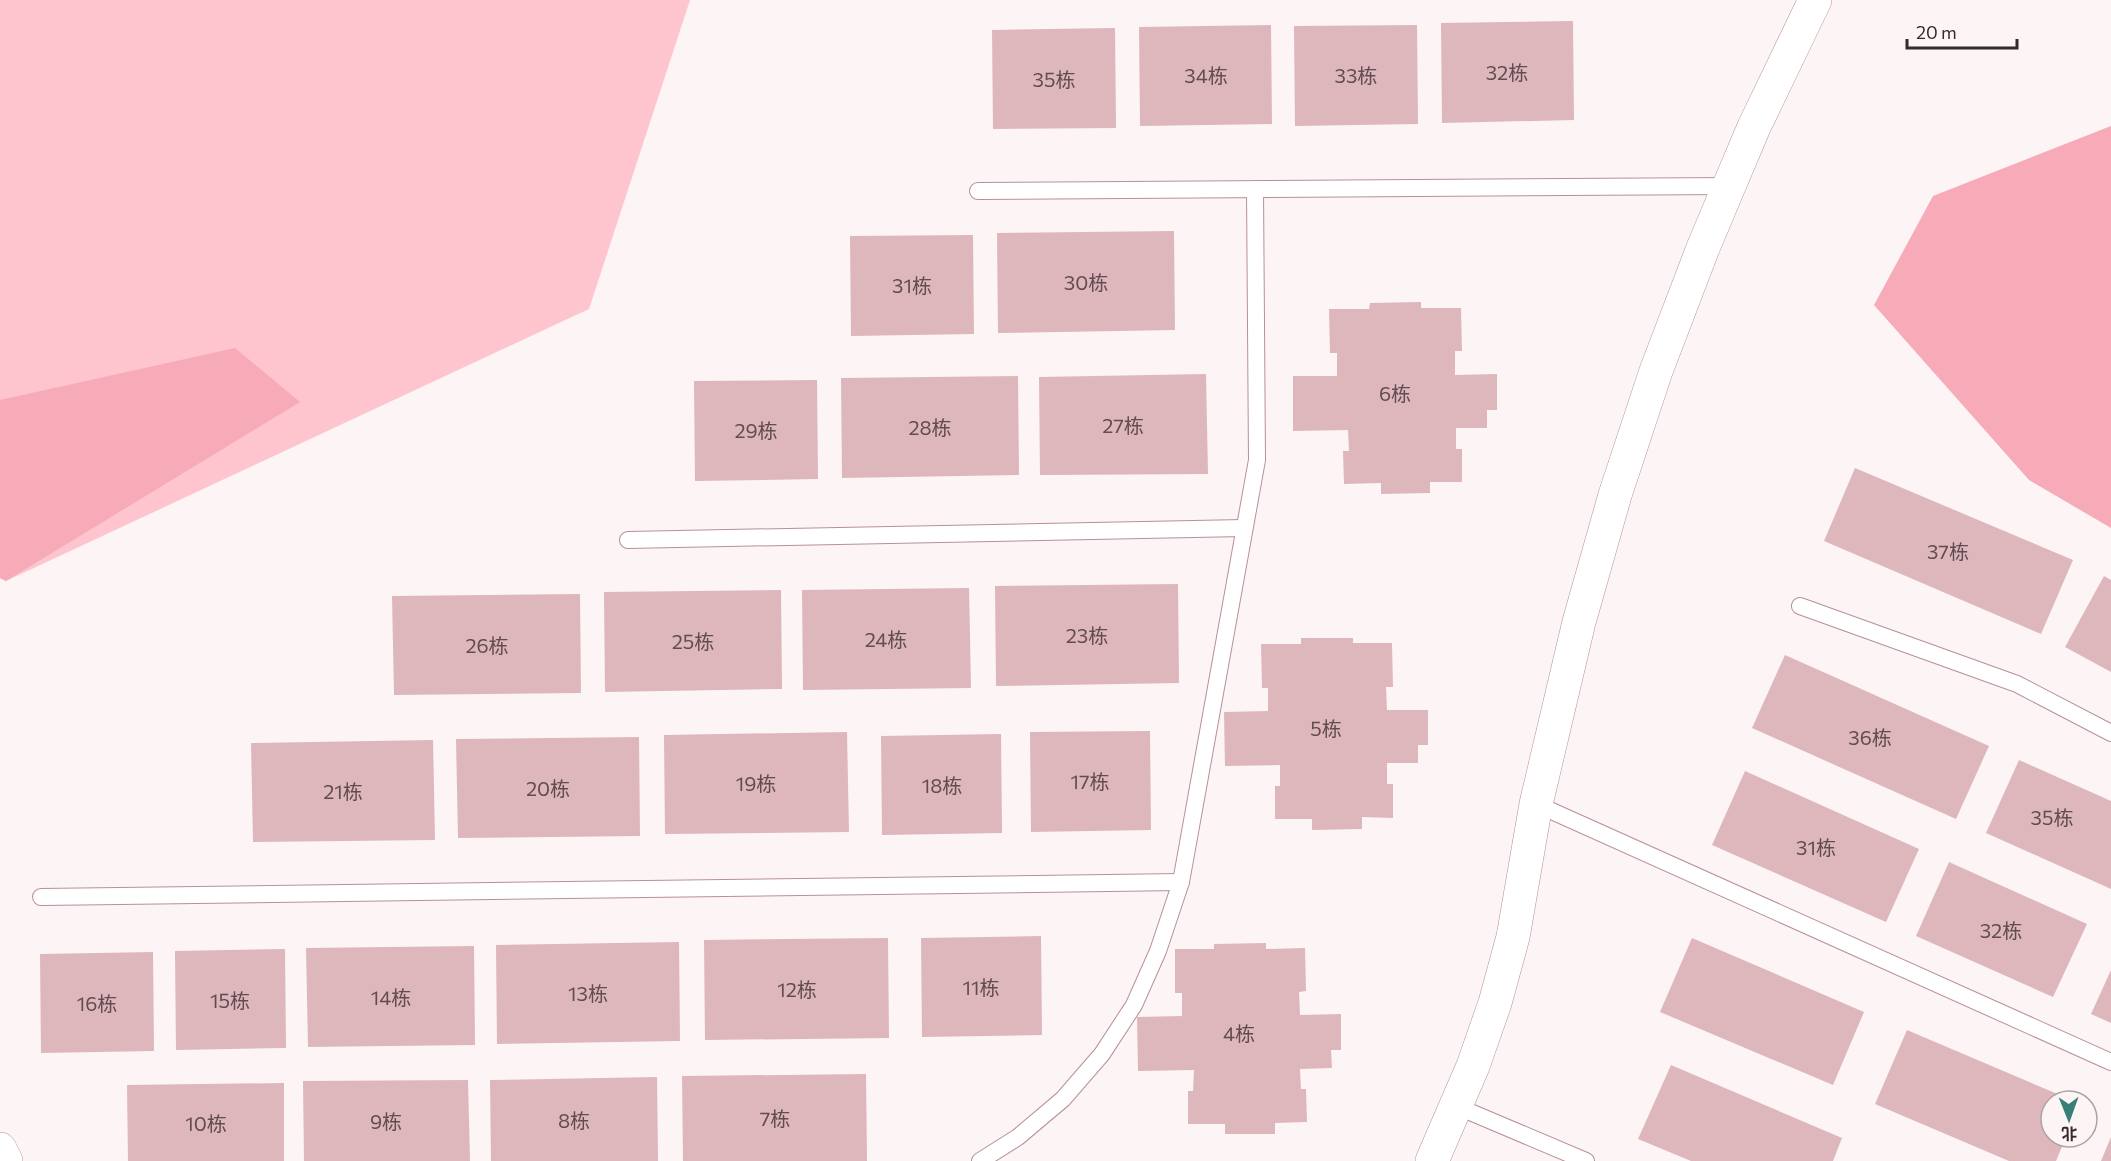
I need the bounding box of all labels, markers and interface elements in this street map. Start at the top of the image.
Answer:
scale bar [1907,12,2016,50]
text: 20 m [1916,21,1957,43]
house number: 32栋 [1486,60,1528,84]
house number: 34栋 [1184,63,1228,87]
house number: 33栋 [1335,63,1377,87]
house number: 35栋 [1033,67,1075,91]
house number: 30栋 [1064,270,1108,294]
house number: 31栋 [892,273,932,297]
house number: 6栋 [1379,381,1411,405]
house number: 27栋 [1102,413,1144,437]
house number: 28栋 [908,415,952,439]
house number: 29栋 [734,418,778,442]
house number: 37栋 [1927,539,1969,563]
house number: 23栋 [1066,623,1108,647]
house number: 24栋 [865,627,907,651]
house number: 25栋 [672,629,714,653]
house number: 26栋 [465,633,509,657]
house number: 5栋 [1310,716,1342,740]
house number: 36栋 [1848,725,1892,749]
house number: 17栋 [1070,769,1110,793]
house number: 19栋 [736,771,776,795]
house number: 18栋 [922,773,962,797]
house number: 20栋 [526,776,570,800]
house number: 21栋 [323,779,363,803]
house number: 35栋 [2031,805,2073,829]
house number: 31栋 [1796,835,1836,859]
house number: 32栋 [1980,918,2022,942]
house number: 11栋 [962,975,1000,999]
house number: 12栋 [777,977,817,1001]
house number: 13栋 [568,981,608,1005]
house number: 14栋 [371,985,411,1009]
house number: 15栋 [210,988,250,1012]
house number: 16栋 [77,991,117,1015]
house number: 4栋 [1223,1021,1255,1045]
north arrow [2039,1089,2099,1149]
house number: 7栋 [760,1106,790,1130]
house number: 8栋 [558,1108,590,1132]
house number: 9栋 [370,1109,402,1133]
house number: 10栋 [185,1111,227,1135]
text: 北 [2061,1125,2077,1144]

